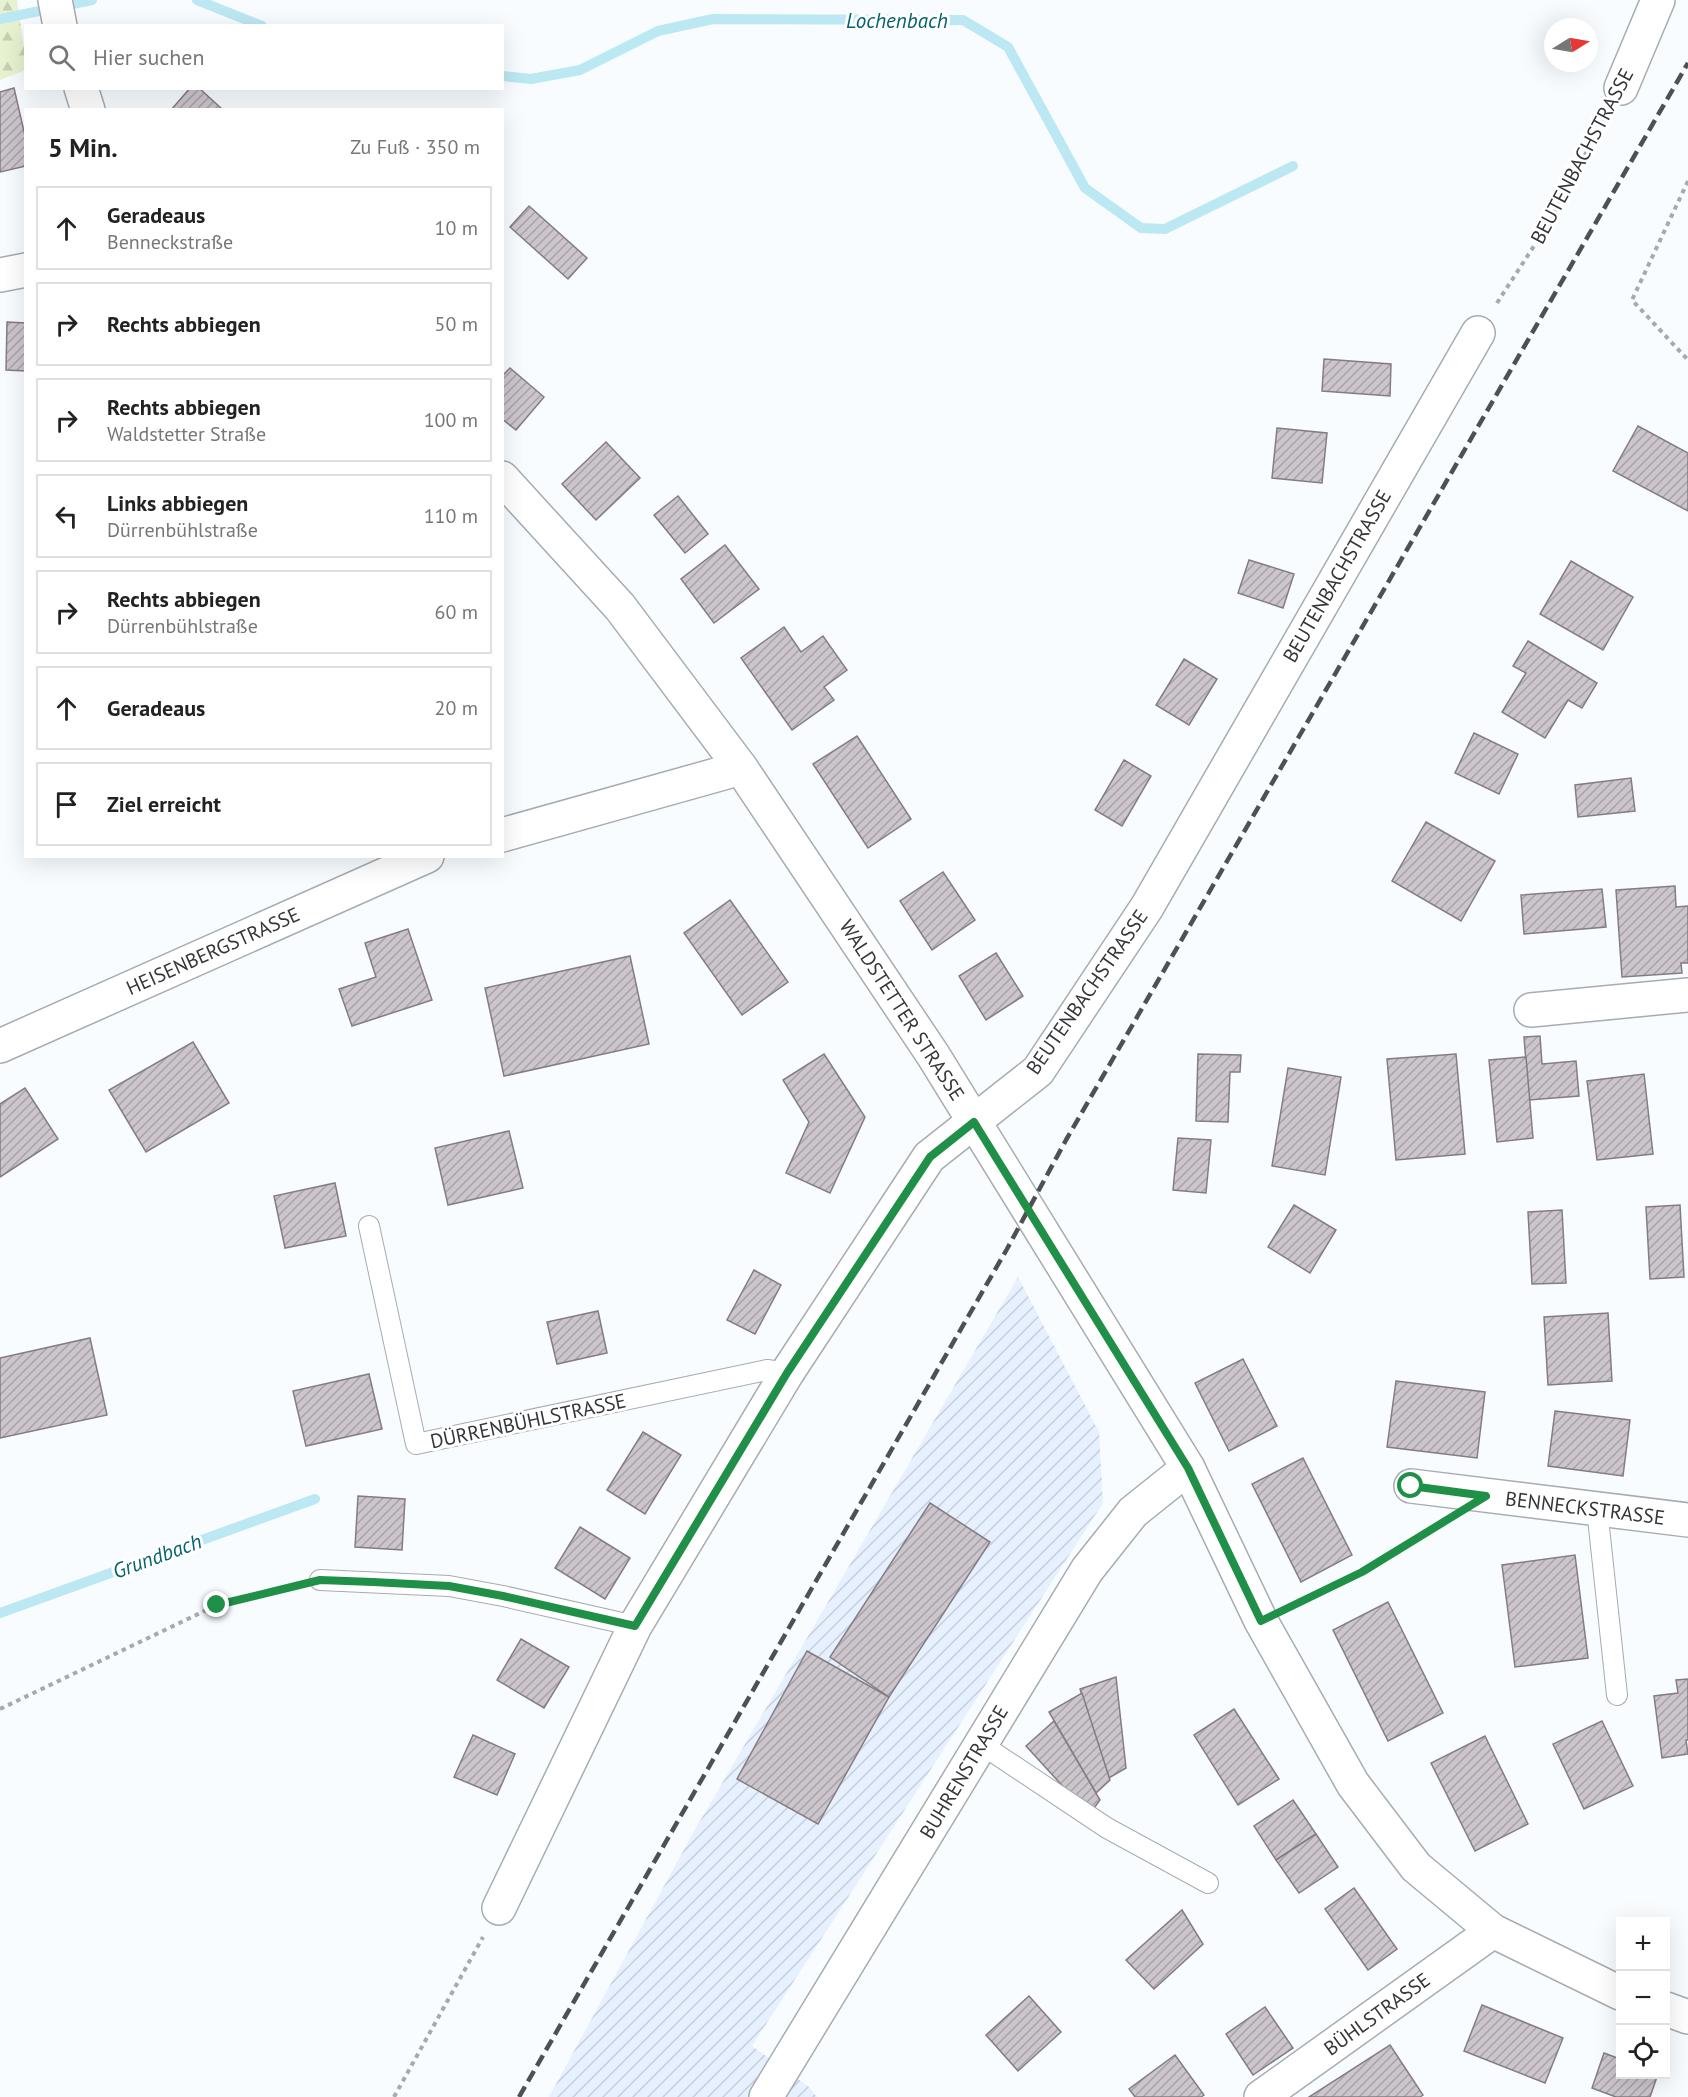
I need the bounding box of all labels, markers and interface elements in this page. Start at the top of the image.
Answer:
water label: Lochenbach [846,7,948,34]
north arrow [1544,18,1598,72]
search box [24,24,504,90]
icon: search [45,41,78,74]
text: Hier suchen [93,43,205,71]
street label: BEUTENBACHSTRASSE [1525,64,1639,248]
text: 5 Min. [48,131,118,164]
text: Zu Fuß · 350 m [350,134,480,160]
text: Geradeaus [107,201,205,229]
icon: ahead [50,212,83,245]
text: 10 m [435,215,478,241]
text: Benneckstraße [107,229,233,255]
icon: right [50,308,83,341]
text: Rechts abbiegen [107,310,261,338]
text: 50 m [435,311,478,337]
text: Rechts abbiegen [107,393,261,421]
icon: right [50,404,83,437]
text: 100 m [424,407,478,433]
text: Waldstetter Straße [107,421,266,447]
street label: BEUTENBACHSTRASSE [1277,485,1397,667]
text: Links abbiegen [107,489,248,517]
icon: left [50,500,83,533]
text: 110 m [424,503,478,529]
text: Dürrenbühlstraße [107,517,258,543]
text: Rechts abbiegen [107,585,261,613]
icon: right [50,596,83,629]
text: 60 m [435,599,478,625]
text: Dürrenbühlstraße [107,613,258,639]
icon: ahead [50,692,83,725]
text: Geradeaus [107,694,205,722]
text: 20 m [435,695,478,721]
icon: arrive [50,788,83,821]
text: Ziel erreicht [107,790,221,818]
street label: HEISENBERGSTRASSE [122,901,304,1001]
street label: BEUTENBACHSTRASSE [1020,905,1154,1079]
street label: WALDSTETTER STRASSE [834,914,970,1106]
street label: DÜRRENBÜHLSTRASSE [428,1388,628,1454]
route start [1397,1472,1423,1498]
street label: BENNECKSTRASSE [1504,1485,1666,1531]
water label: Grundbach [109,1527,205,1585]
route end [203,1591,229,1617]
street label: BUHRENSTRASSE [914,1701,1014,1843]
map controls [1616,1917,1670,2079]
button: + [1616,1917,1670,1971]
street label: BÜHLSTRASSE [1319,1967,1435,2061]
button: − [1616,1971,1670,2025]
button: locate [1616,2025,1670,2079]

